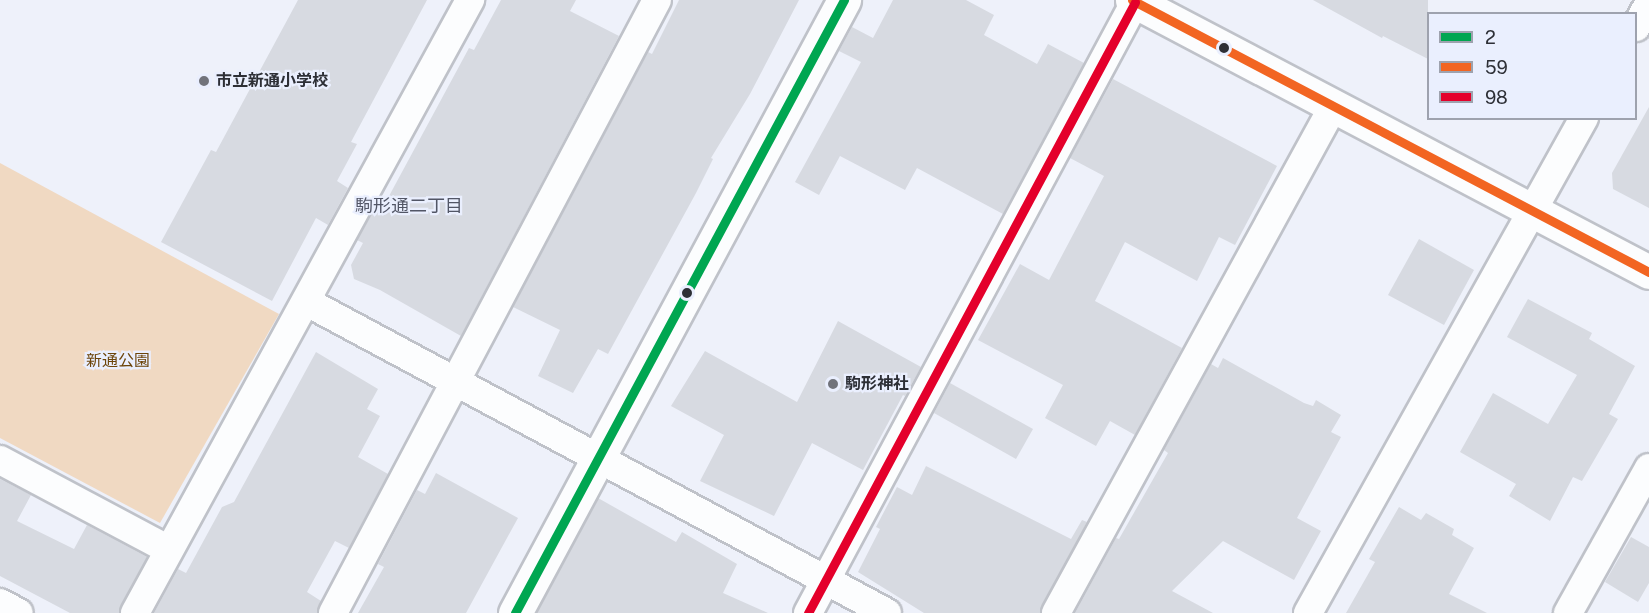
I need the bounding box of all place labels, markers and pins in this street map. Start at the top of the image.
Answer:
unlabelled marker [1218,42,1230,54]
place label: 市立新通小学校 [216,71,328,91]
marker: 市立新通小学校 [197,74,211,88]
unlabelled marker [681,287,693,299]
place label: 駒形神社 [845,374,909,394]
marker: 駒形神社 [826,377,840,391]

